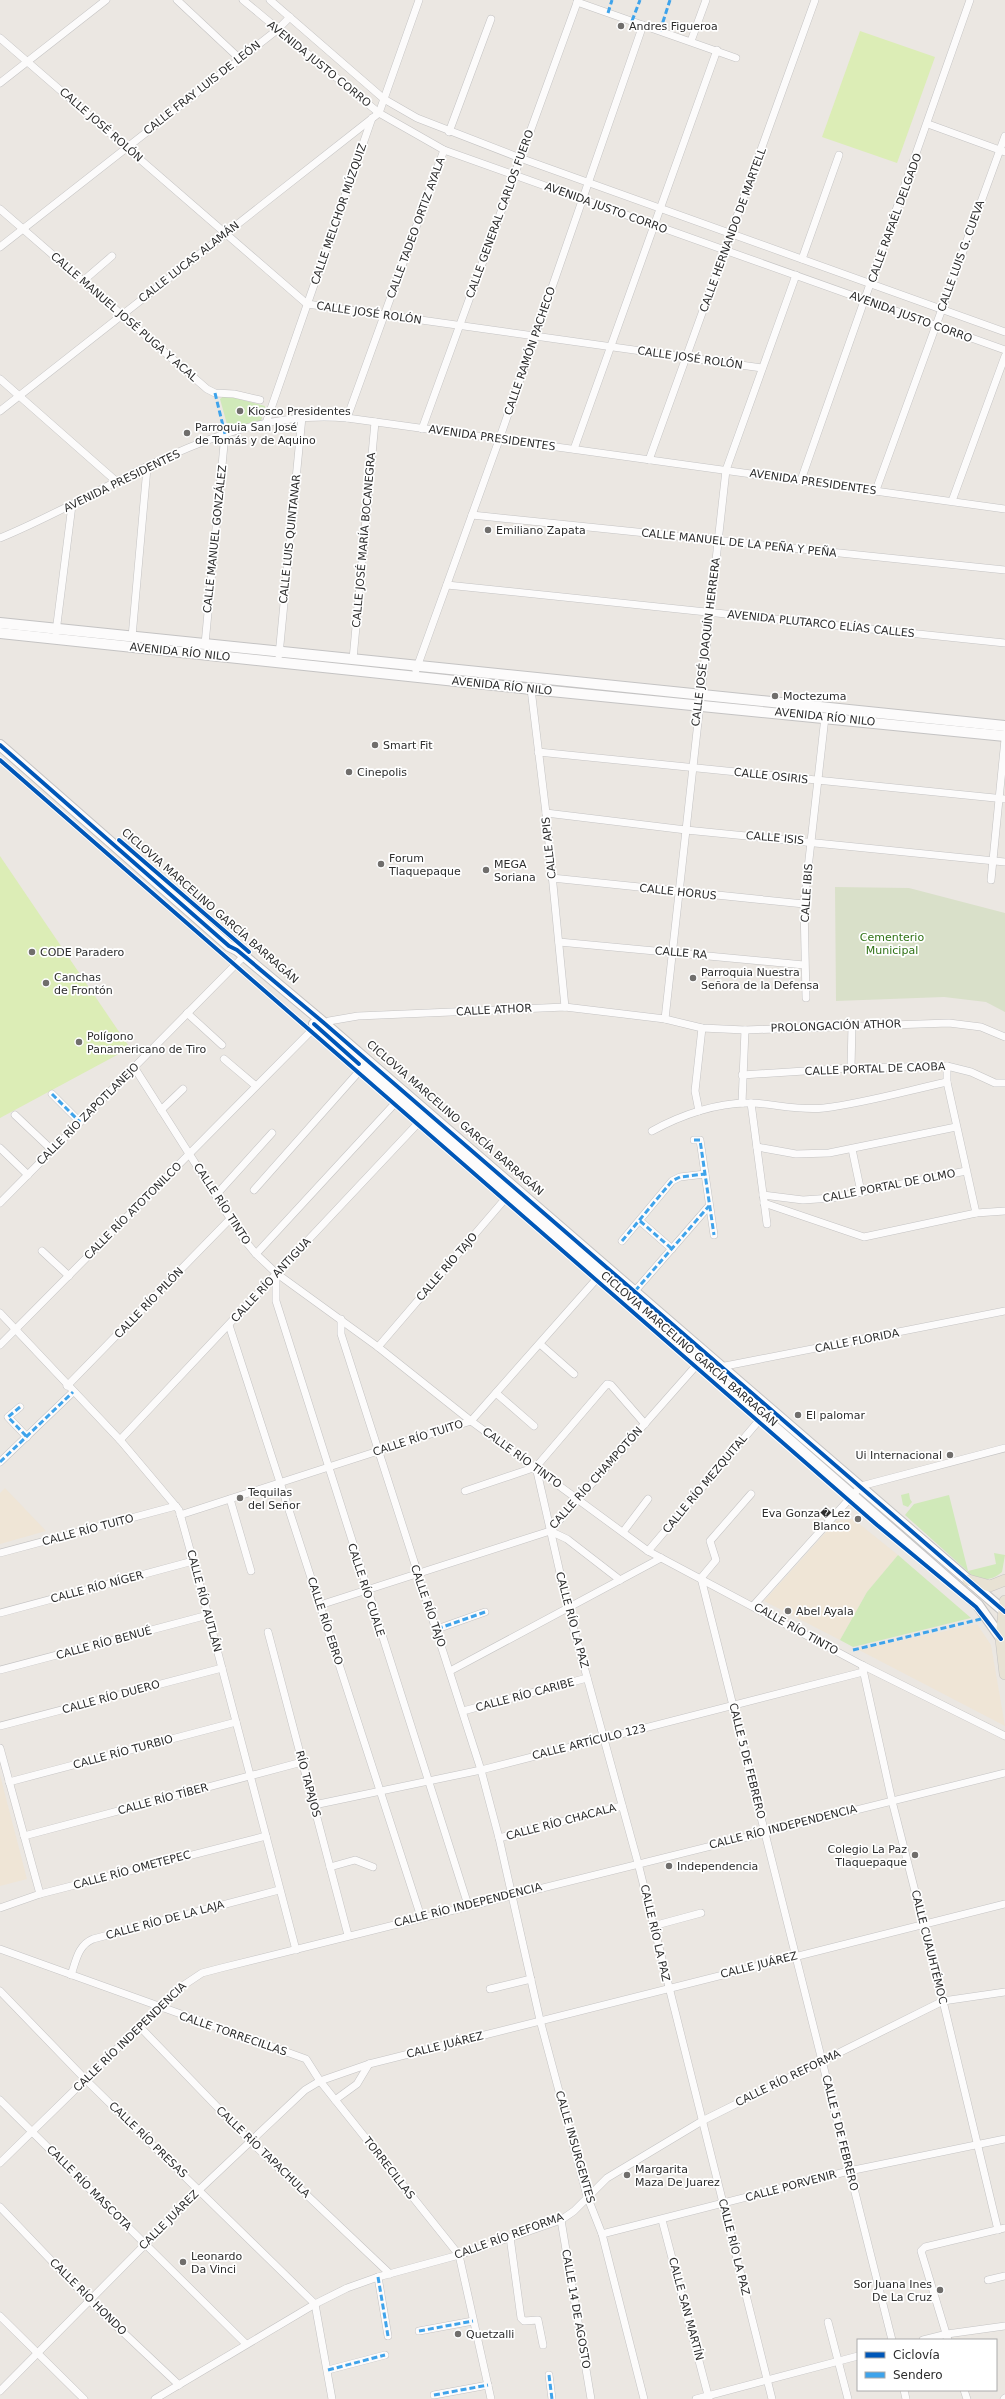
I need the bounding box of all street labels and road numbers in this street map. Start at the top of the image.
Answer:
street label: AVENIDA JUSTO CORRO [265,18,374,110]
street label: CALLE FRAY LUIS DE LEÓN [141,38,263,138]
street label: CALLE JOSÉ ROLÓN [57,85,145,165]
street label: CALLE GENERAL CARLOS FUERO [463,128,537,300]
street label: CALLE MELCHOR MÚZQUIZ [309,141,369,286]
street label: CALLE HERNANDO DE MARTELL [697,145,769,314]
street label: CALLE RAFAÉL DELGADO [866,151,925,284]
street label: CALLE TADEO ORTIZ AYALA [384,155,448,300]
street label: AVENIDA JUSTO CORRO [543,180,669,236]
street label: CALLE LUIS G. CUEVA [935,198,987,314]
street label: CALLE LUCAS ALAMÁN [136,219,242,305]
street label: CALLE MANUEL JOSÉ PUGA Y ACAL [48,250,201,385]
street label: CALLE RAMÓN PACHECO [502,285,558,417]
street label: AVENIDA JUSTO CORRO [848,289,974,345]
street label: CALLE JOSÉ ROLÓN [316,299,422,327]
street label: CALLE JOSÉ ROLÓN [637,344,743,372]
street label: AVENIDA PRESIDENTES [428,423,556,453]
street label: AVENIDA PRESIDENTES [62,447,182,515]
street label: CALLE JOSÉ MARÍA BOCANEGRA [350,451,378,628]
street label: CALLE MANUEL GONZÁLEZ [201,464,229,614]
street label: AVENIDA PRESIDENTES [749,467,877,497]
street label: CALLE LUIS QUINTANAR [277,473,303,604]
street label: CALLE MANUEL DE LA PEÑA Y PEÑA [641,526,838,560]
street label: CALLE JOSÉ JOAQUÍN HERRERA [689,556,723,727]
street label: AVENIDA PLUTARCO ELÍAS CALLES [727,608,915,640]
street label: AVENIDA RÍO NILO [129,640,231,664]
street label: AVENIDA RÍO NILO [451,674,553,698]
street label: AVENIDA RÍO NILO [774,705,876,729]
street label: CALLE OSIRIS [733,766,809,786]
street label: CALLE APIS [539,816,559,880]
street label: CICLOVIA MARCELINO GARCÍA BARRAGÁN [119,826,301,986]
street label: CALLE ISIS [745,829,805,847]
street label: CALLE IBIS [798,863,816,923]
street label: CALLE HORUS [639,881,717,903]
street label: CALLE RA [654,944,708,962]
street label: CALLE ATHOR [456,1002,533,1018]
street label: PROLONGACIÓN ATHOR [770,1017,902,1035]
street label: CICLOVIA MARCELINO GARCÍA BARRAGÁN [364,1038,546,1198]
street label: CALLE RÍO ZAPOTLANEJO [34,1060,142,1168]
street label: CALLE PORTAL DE CAOBA [804,1060,946,1078]
street label: CALLE RÍO ATOTONILCO [82,1159,185,1262]
street label: CALLE RÍO TINTO [191,1161,253,1247]
street label: CALLE PORTAL DE OLMO [822,1167,957,1205]
street label: CALLE RÍO TAJO [414,1230,480,1304]
street label: CALLE RÍO ANTIGUA [228,1235,314,1325]
street label: CALLE RÍO PILÓN [112,1265,186,1341]
street label: CICLOVIA MARCELINO GARCÍA BARRAGÁN [598,1269,780,1429]
street label: CALLE FLORIDA [814,1326,901,1356]
street label: CALLE RÍO TUITO [371,1417,465,1459]
street label: CALLE RÍO CHAMPOTÓN [547,1424,645,1532]
street label: CALLE RÍO TINTO [480,1425,564,1491]
street label: CALLE RÍO MEZQUITAL [660,1432,751,1536]
street label: CALLE RÍO TUITO [41,1511,136,1548]
street label: CALLE RÍO CUALE [345,1542,387,1638]
street label: CALLE RÍO AUTLÁN [184,1548,224,1654]
street label: CALLE RÍO TAJO [408,1563,448,1649]
street label: CALLE RÍO NÍGER [49,1568,145,1606]
street label: CALLE RÍO LA PAZ [553,1570,591,1670]
street label: CALLE RÍO EBRO [305,1575,345,1667]
street label: CALLE RÍO TINTO [752,1600,841,1658]
street label: CALLE RÍO BENUÉ [55,1624,153,1662]
street label: CALLE RÍO CARIBE [474,1676,576,1714]
street label: CALLE RÍO DUERO [61,1678,162,1716]
street label: CALLE 5 DE FEBRERO [726,1702,768,1821]
street label: CALLE ARTÍCULO 123 [531,1722,647,1762]
street label: CALLE RÍO TURBIO [72,1732,175,1772]
street label: RÍO TAPAJOS [293,1749,323,1819]
street label: CALLE RÍO TÍBER [116,1781,210,1817]
street label: CALLE RÍO CHACALA [505,1801,618,1843]
street label: CALLE RÍO INDEPENDENCIA [708,1802,859,1852]
street label: CALLE RÍO OMETEPEC [72,1848,192,1892]
street label: CALLE RÍO INDEPENDENCIA [393,1880,544,1930]
street label: CALLE RÍO LA PAZ [637,1883,673,1983]
street label: CALLE CUAUHTÉMOC [909,1889,950,2006]
street label: CALLE RÍO DE LA LAJA [105,1898,226,1942]
street label: CALLE JUÁREZ [719,1949,799,1981]
street label: CALLE RÍO INDEPENDENCIA [71,1979,189,2094]
street label: CALLE TORRECILLAS [177,2009,289,2059]
street label: CALLE JUÁREZ [405,2029,485,2061]
street label: CALLE RÍO REFORMA [733,2047,843,2109]
street label: CALLE 5 DE FEBRERO [819,2074,861,2193]
street label: CALLE INSURGENTES [553,2089,597,2205]
street label: CALLE RÍO PRESAS [106,2099,190,2181]
street label: CALLE RÍO TAPACHULA [213,2104,313,2201]
street label: TORRECILLAS [360,2133,417,2202]
street label: CALLE RÍO MASCOTA [44,2143,134,2233]
street label: CALLE PORVENIR [744,2167,838,2204]
street label: CALLE JUÁREZ [137,2187,202,2252]
street label: CALLE RÍO LA PAZ [716,2197,752,2297]
street label: CALLE RÍO REFORMA [453,2210,566,2262]
street label: CALLE 14 DE AGOSTO [559,2248,593,2370]
street label: CALLE RÍO HONDO [47,2256,129,2338]
street label: CALLE SAN MARTÍN [666,2256,706,2362]

